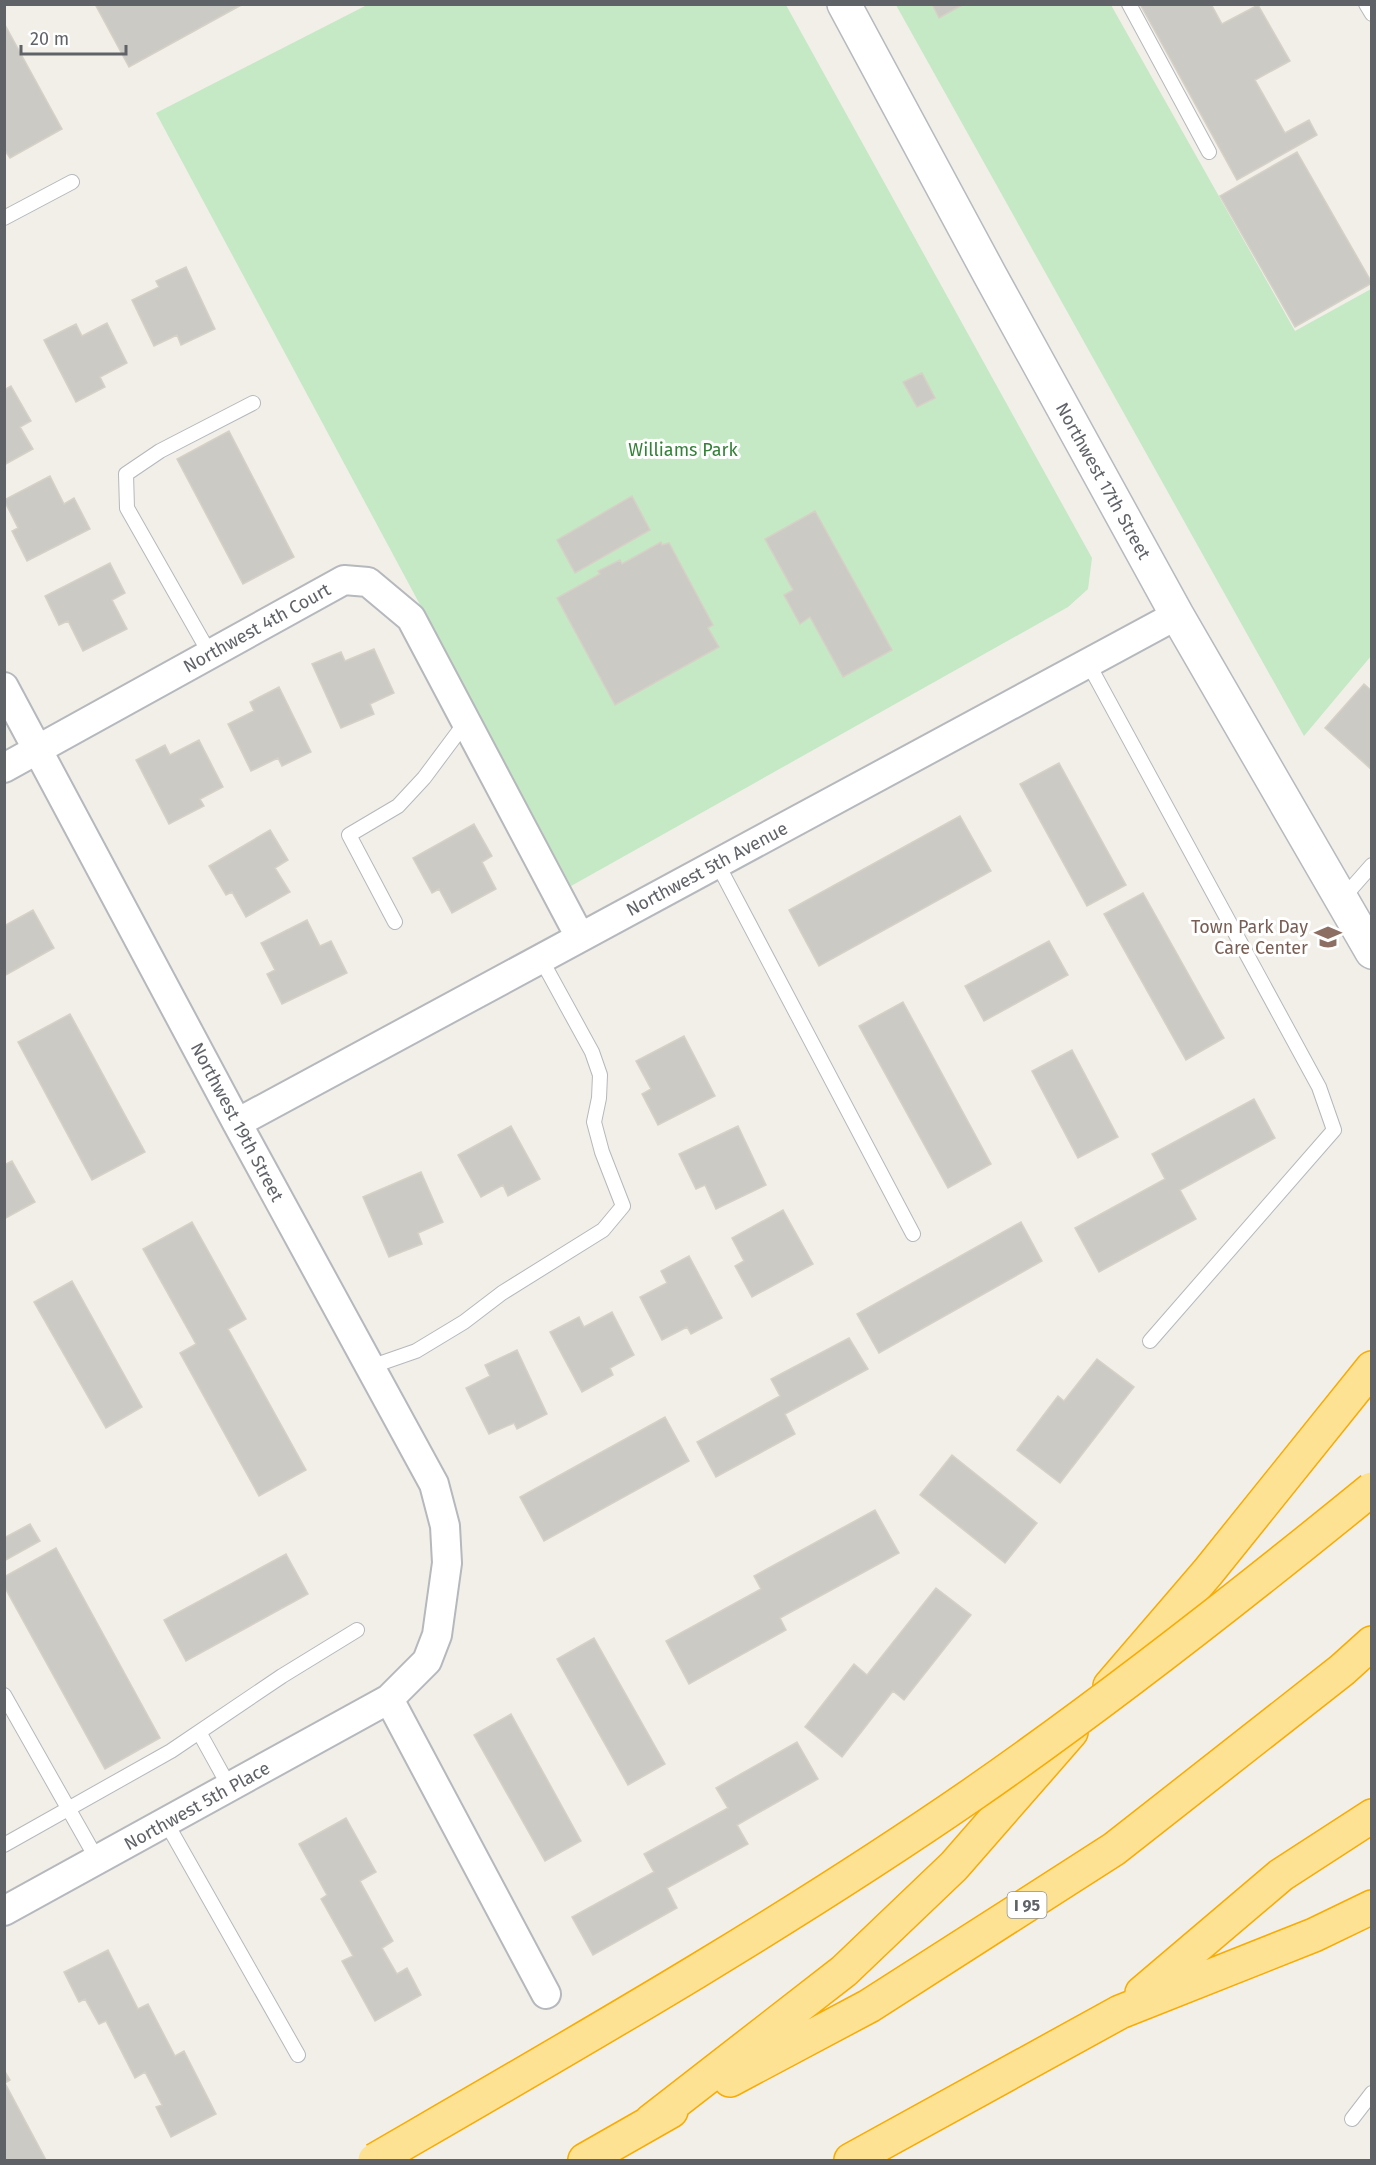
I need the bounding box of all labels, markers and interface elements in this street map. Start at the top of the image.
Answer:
scale bar [21,18,126,56]
text: 20 m [30,28,69,50]
street label: Northwest 17th Street [1051,399,1155,564]
park label: Williams Park [628,439,738,461]
street label: Northwest 4th Court [180,578,335,678]
street label: Northwest 5th Avenue [623,817,791,921]
place label: Town Park Day Care Center [1191,916,1308,959]
school or university icon: Town Park Day Care Center [1313,922,1343,952]
street label: Northwest 19th Street [186,1039,289,1206]
street label: Northwest 5th Place [120,1757,274,1855]
road number: I 95 [1008,1892,1046,1918]

